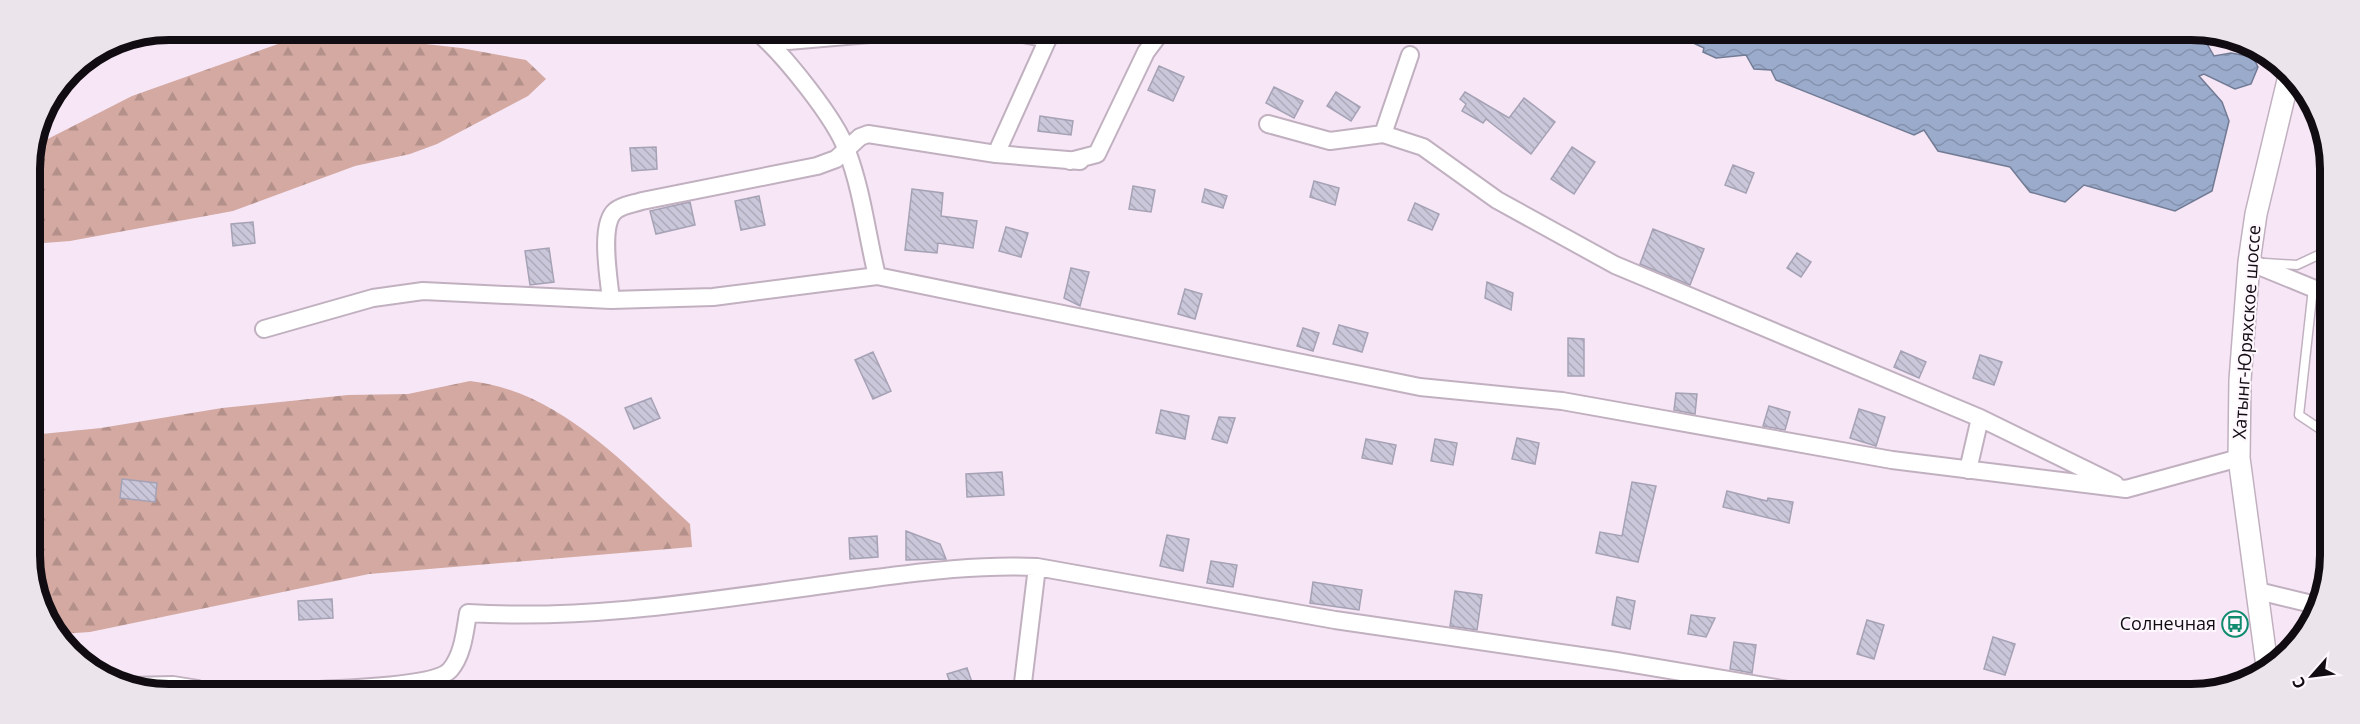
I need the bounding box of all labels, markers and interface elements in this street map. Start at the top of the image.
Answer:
street label: Хатынг-Юряхское шоссе [2227,224,2265,440]
bus stop icon: Солнечная [2220,609,2250,639]
place label: Солнечная [2120,611,2216,635]
north arrow [2282,646,2342,706]
text: С [2287,673,2311,693]

